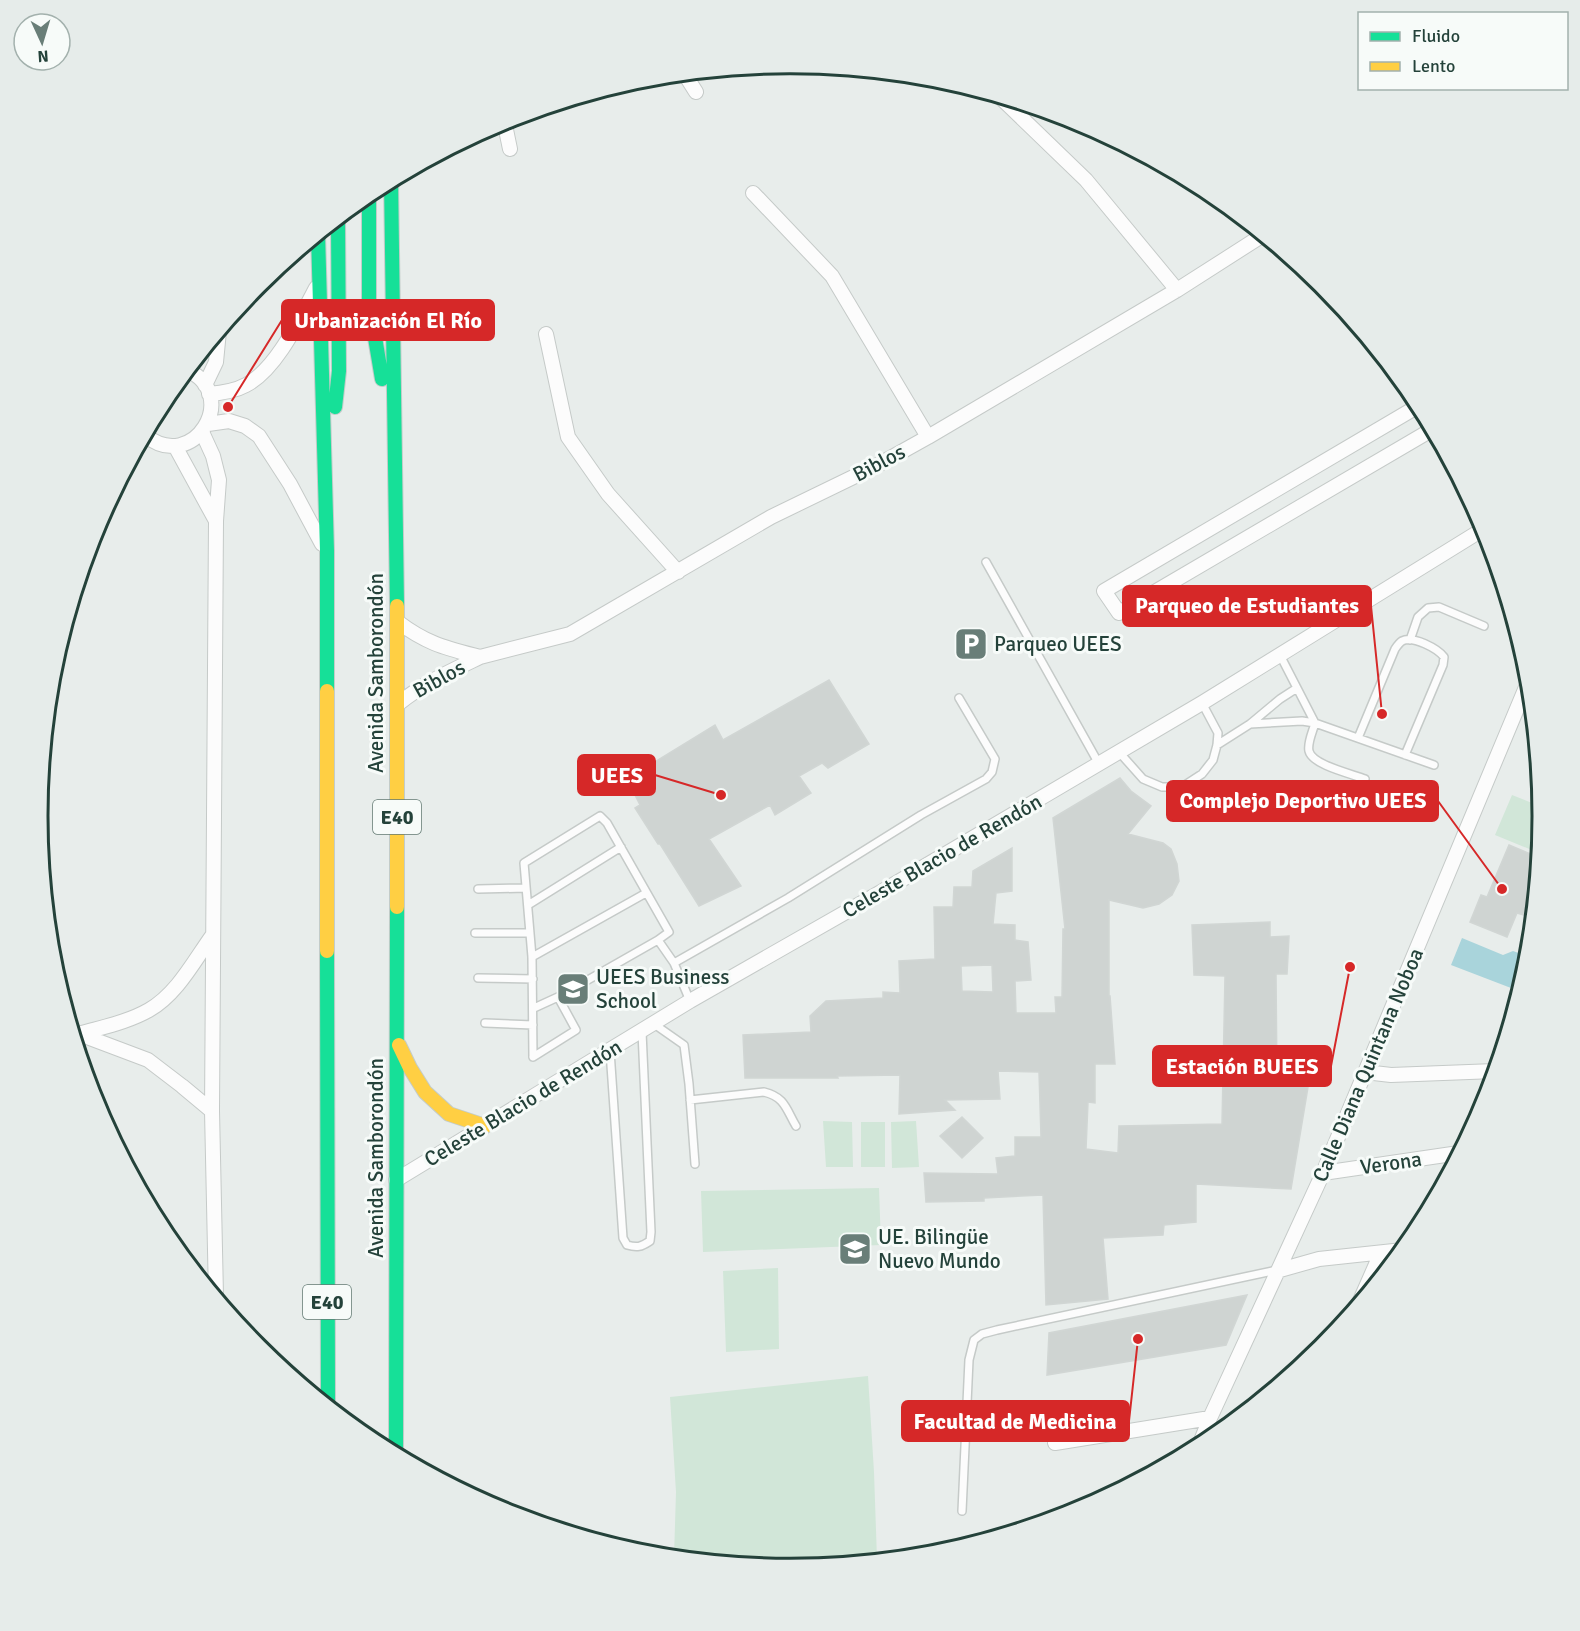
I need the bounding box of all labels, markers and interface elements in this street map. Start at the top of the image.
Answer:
north arrow [12,12,72,72]
legend [1358,12,1568,90]
text: Fluido [1412,25,1460,47]
text: N [37,46,49,66]
text: Lento [1412,55,1455,77]
callout: Urbanización El Río [282,300,494,340]
text: Urbanización El Río [294,307,482,334]
street label: Biblos [848,438,910,488]
street label: Avenida Samborondón [363,573,389,773]
callout: Parqueo de Estudiantes [1123,586,1371,626]
text: Parqueo de Estudiantes [1135,592,1359,619]
parking icon: Parqueo UEES [953,626,989,662]
place label: Parqueo UEES [994,631,1122,657]
street label: Biblos [408,654,470,704]
callout: UEES [578,755,655,795]
text: UEES [591,762,643,789]
callout: Complejo Deportivo UEES [1167,781,1438,821]
text: Complejo Deportivo UEES [1179,787,1427,814]
street label: Celeste Blacio de Rendón [838,788,1046,924]
road number: E40 [373,800,421,834]
street label: Calle Diana Quintana Noboa [1307,944,1429,1186]
place label: UEES Business School [596,964,730,1014]
school or university icon: UEES Business School [555,971,591,1007]
street label: Celeste Blacio de Rendón [420,1034,626,1172]
callout: Estación BUEES [1153,1046,1331,1086]
text: Estación BUEES [1165,1053,1319,1080]
street label: Avenida Samborondón [363,1058,389,1258]
street label: Verona [1359,1146,1423,1180]
place label: UE. Bilingüe Nuevo Mundo [878,1224,1001,1274]
school or university icon: UE. Bilingüe Nuevo Mundo [837,1231,873,1267]
road number: E40 [303,1285,351,1319]
callout: Facultad de Medicina [902,1401,1129,1441]
text: Facultad de Medicina [913,1408,1117,1435]

